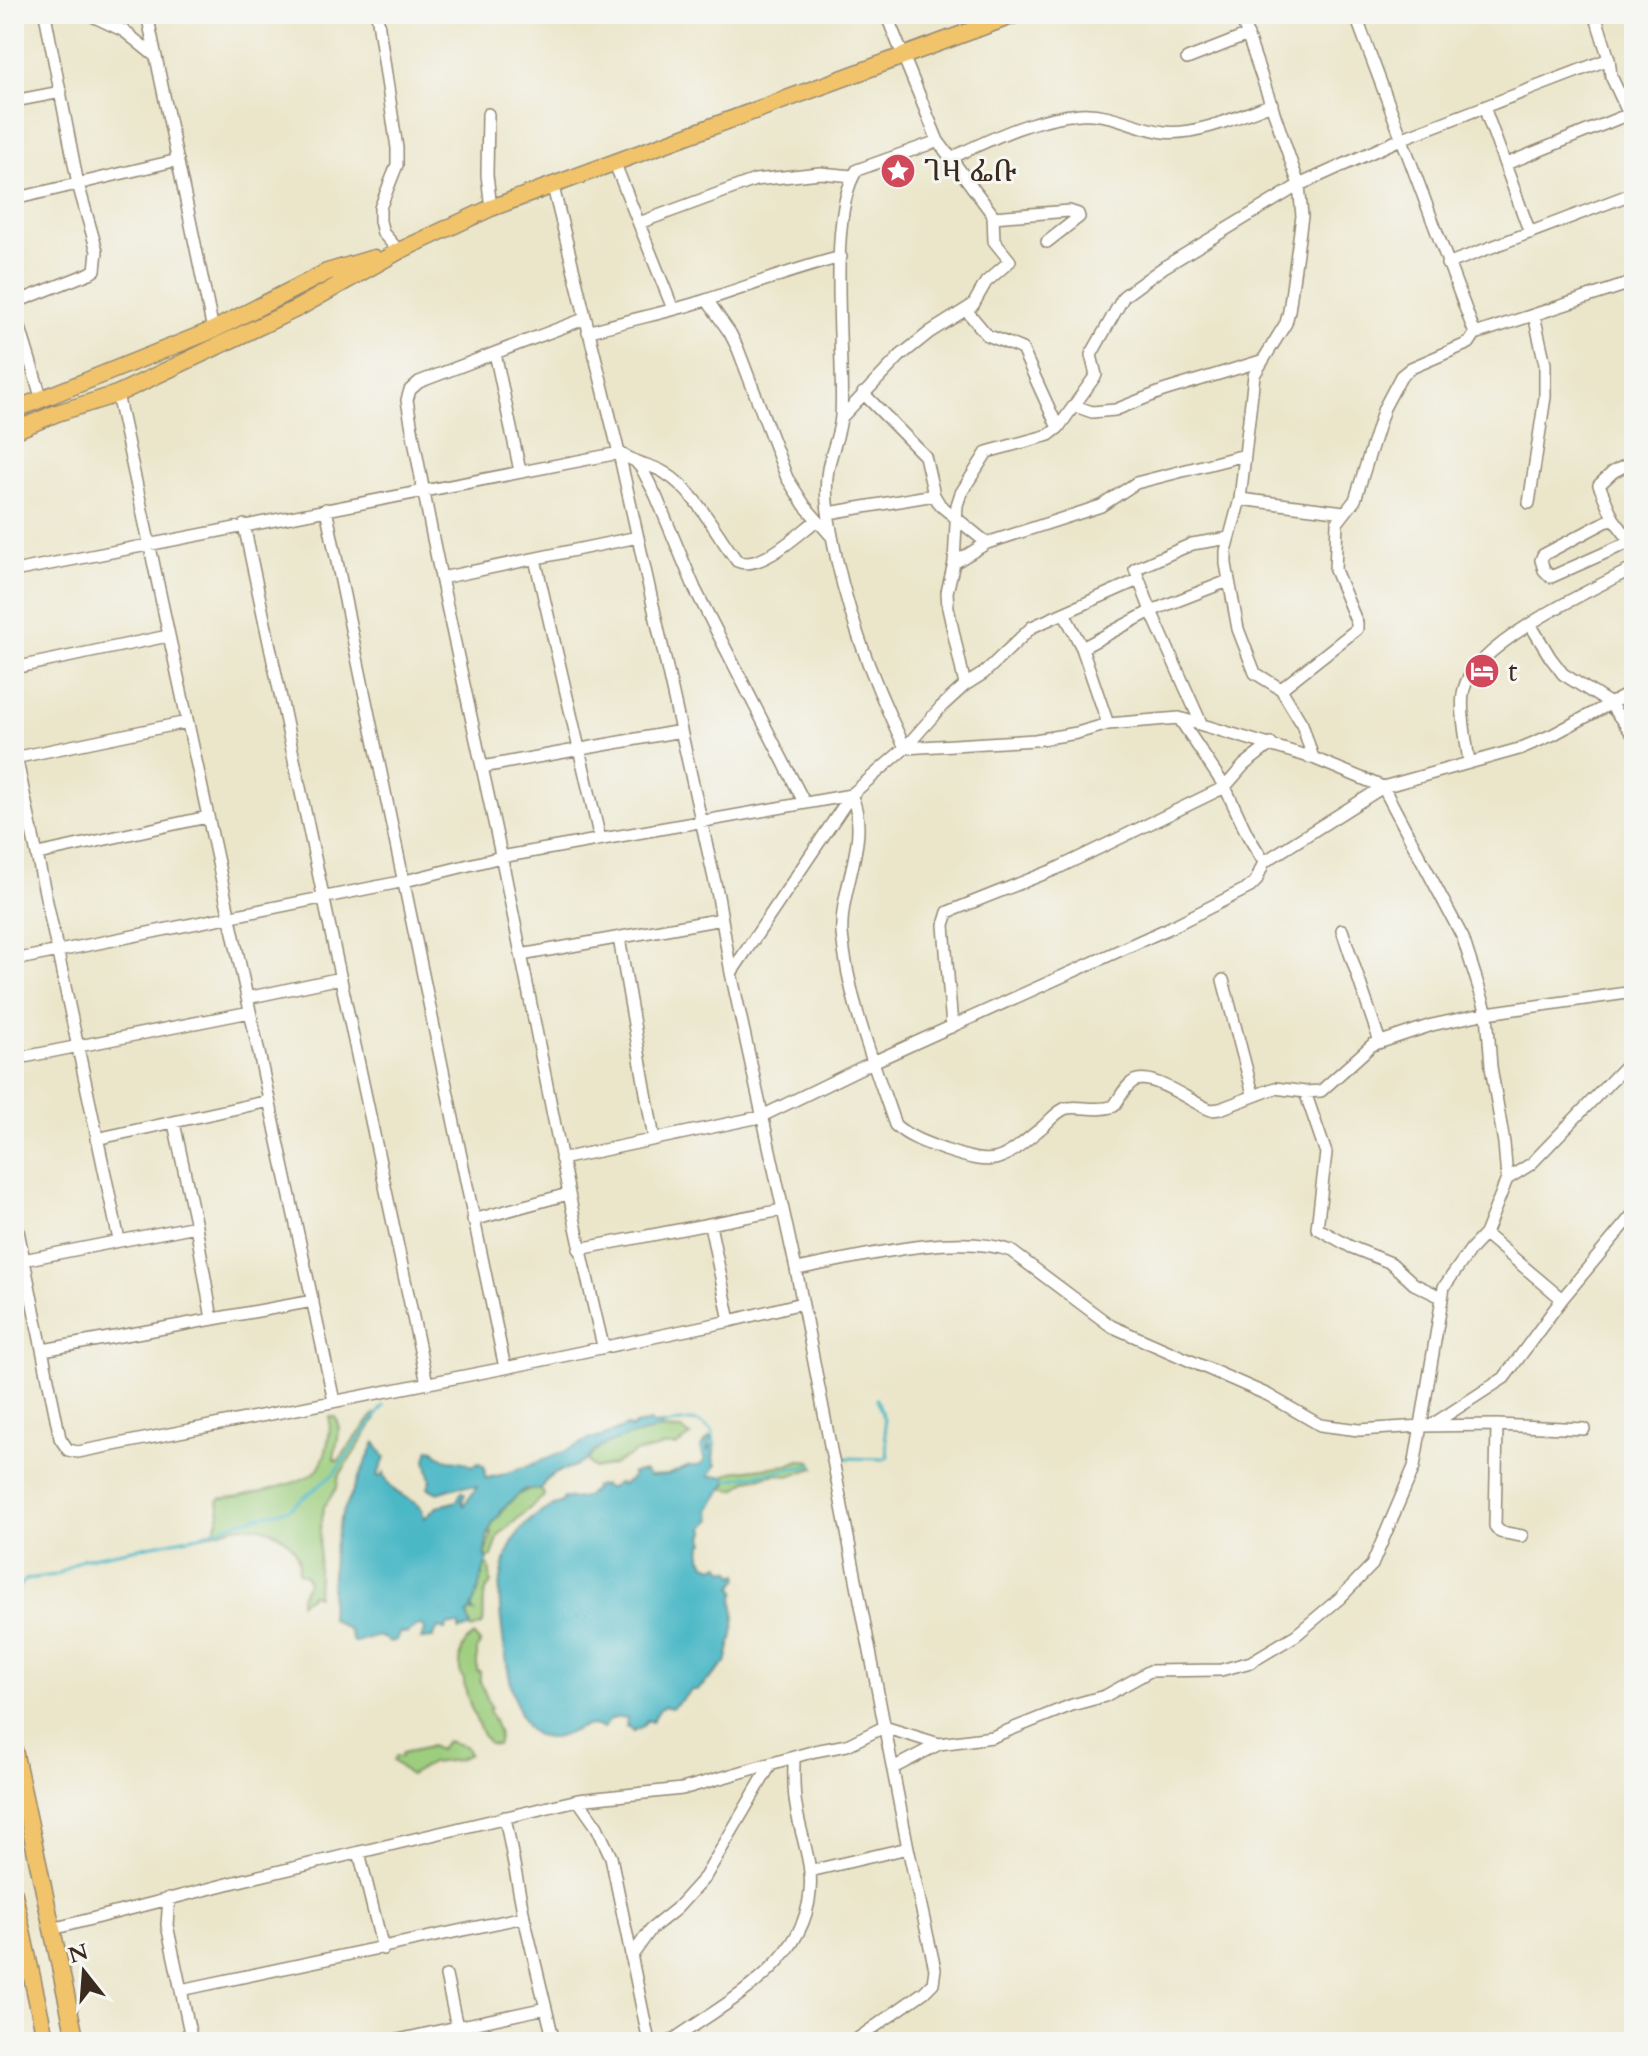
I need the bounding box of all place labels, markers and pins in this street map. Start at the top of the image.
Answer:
place label: ገዛ ፌቡ [924,151,1017,192]
place icon: ገዛ ፌቡ [879,152,917,190]
place label: t [1508,651,1518,692]
hotel icon: t [1463,652,1501,690]

